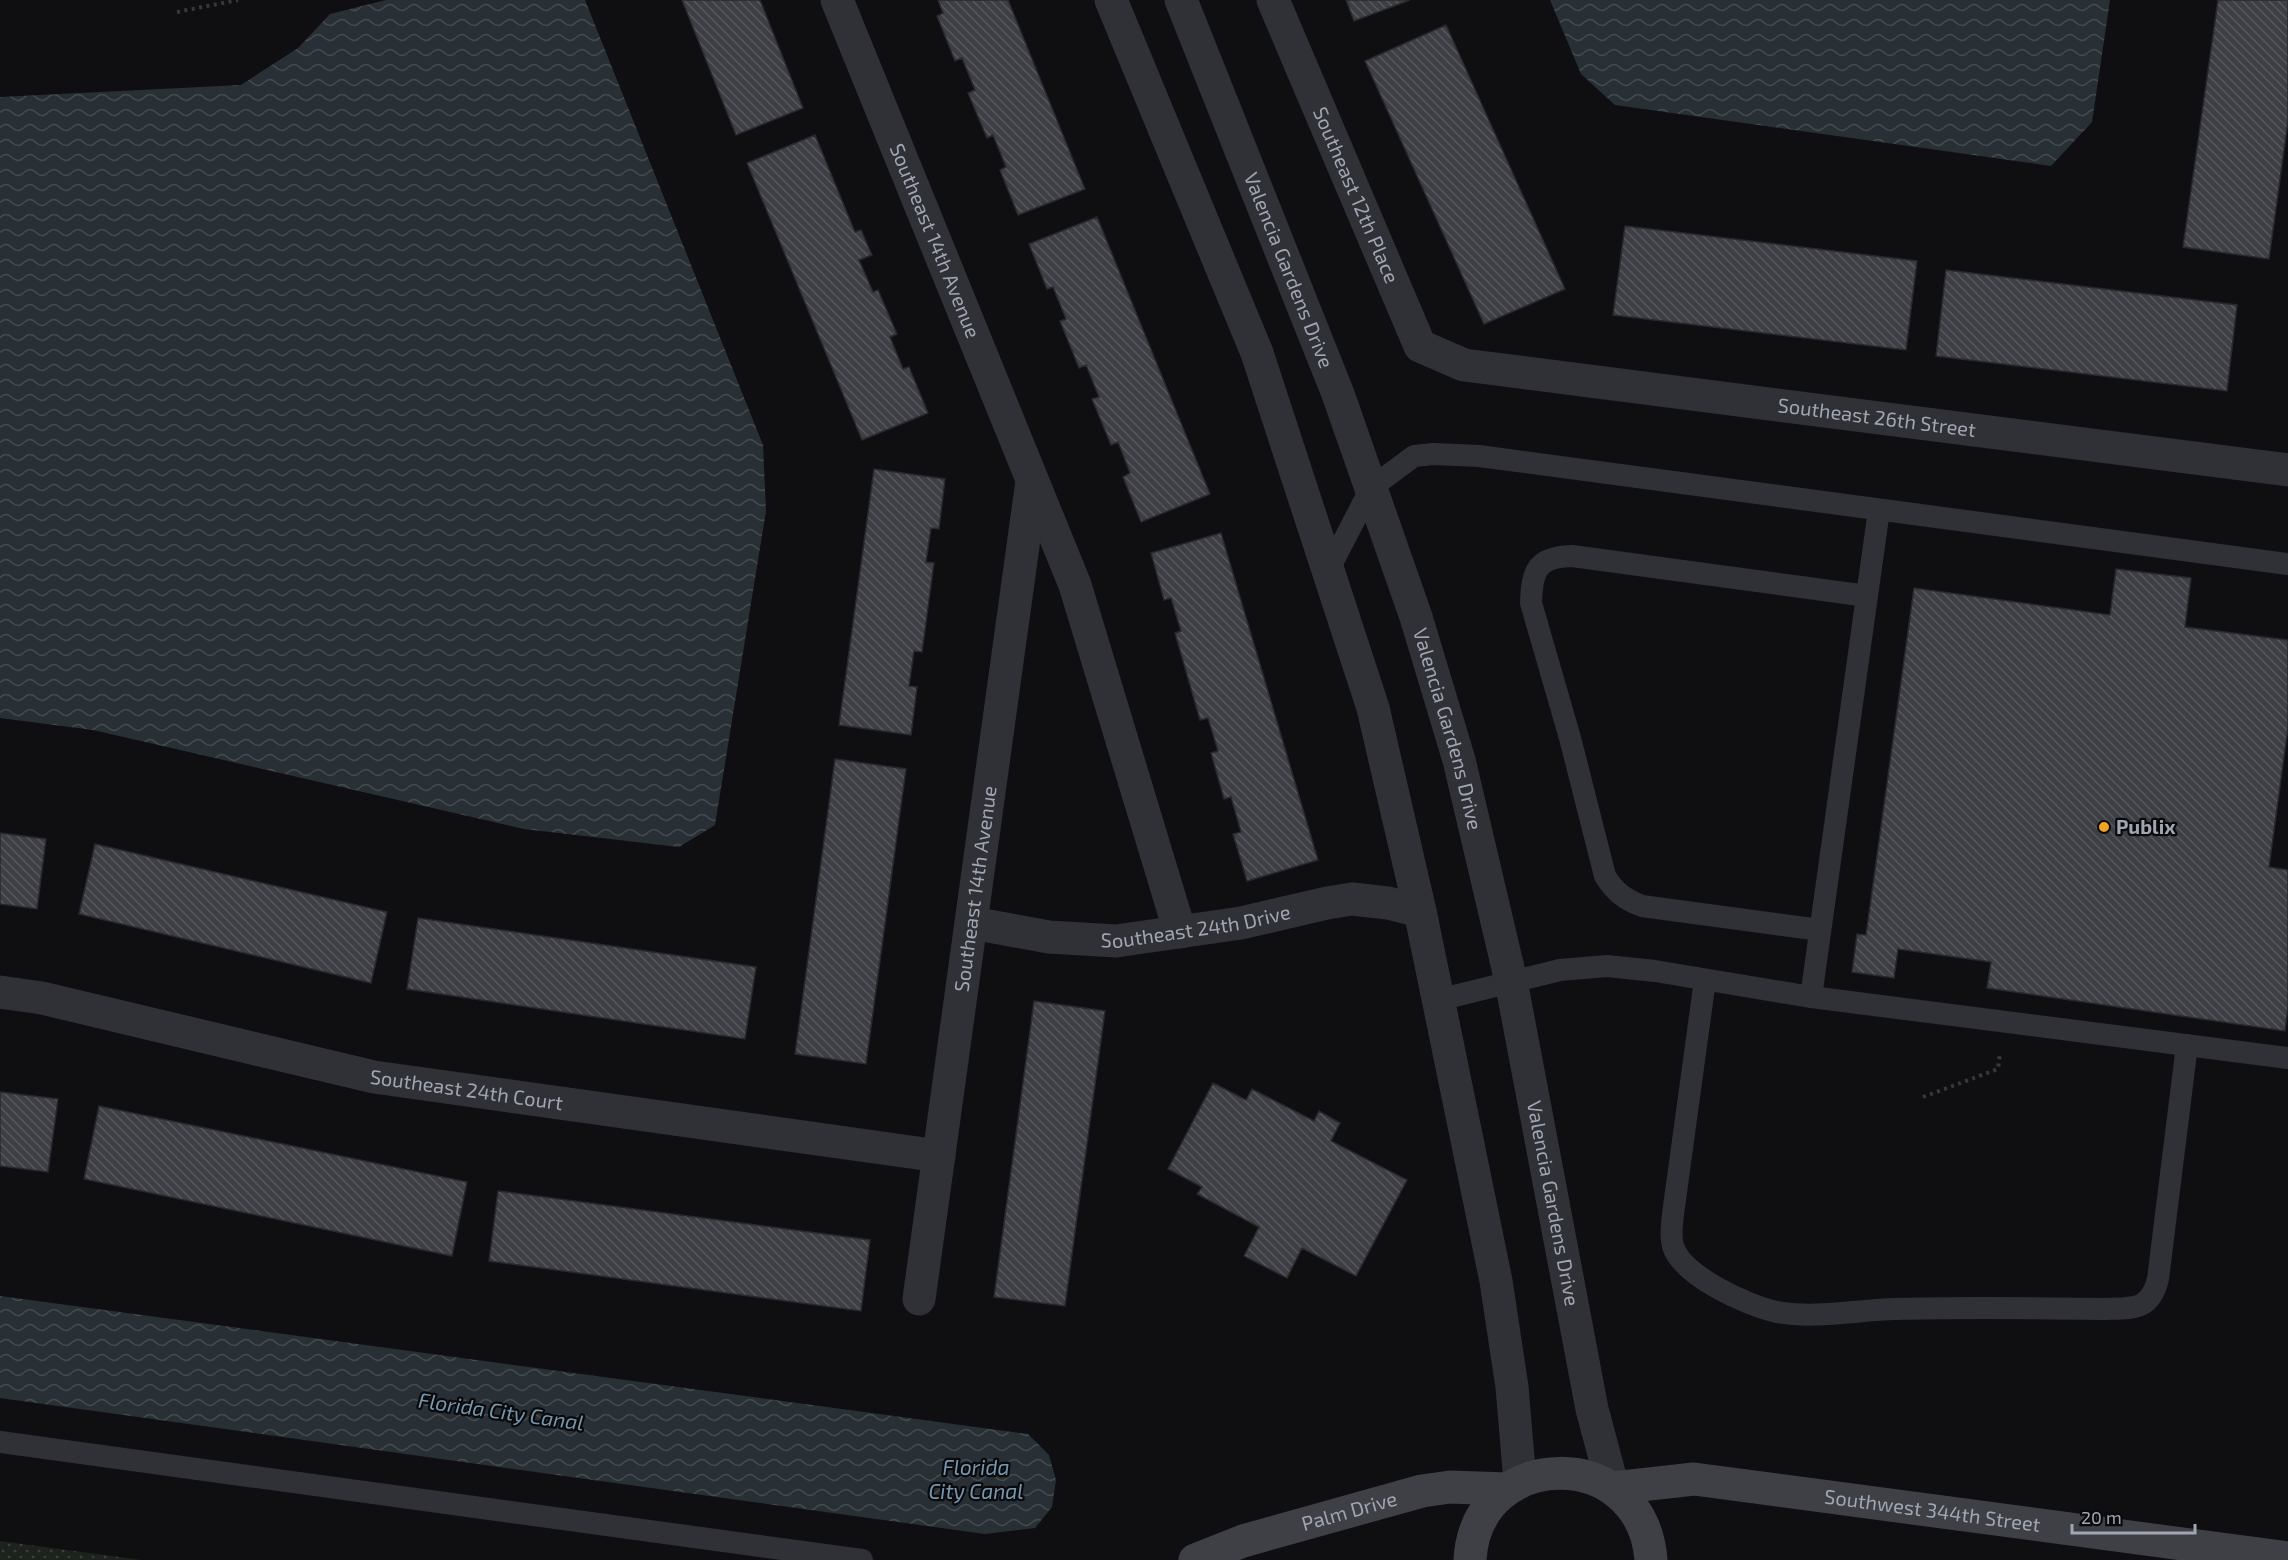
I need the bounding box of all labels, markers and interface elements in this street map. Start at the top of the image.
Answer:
street label: Southeast 12th Place [1309,103,1405,287]
street label: Southeast 14th Avenue [886,140,986,341]
street label: Valencia Gardens Drive [1240,169,1339,371]
street label: Southeast 26th Street [1777,392,1978,441]
street label: Valencia Gardens Drive [1409,625,1488,832]
street label: Southeast 14th Avenue [949,784,1001,993]
place label: Publix [2116,814,2176,838]
marker: Publix [2097,820,2111,834]
street label: Southeast 24th Drive [1100,899,1293,952]
street label: Southeast 24th Court [369,1064,565,1114]
street label: Valencia Gardens Drive [1523,1098,1585,1308]
water label: Florida City Canal [417,1387,585,1435]
water label: Florida City Canal [928,1454,1024,1504]
street label: Southwest 344th Street [1823,1483,2042,1536]
street label: Palm Drive [1299,1486,1400,1535]
scale bar [2072,1497,2195,1535]
text: 20 m [2081,1506,2122,1528]

